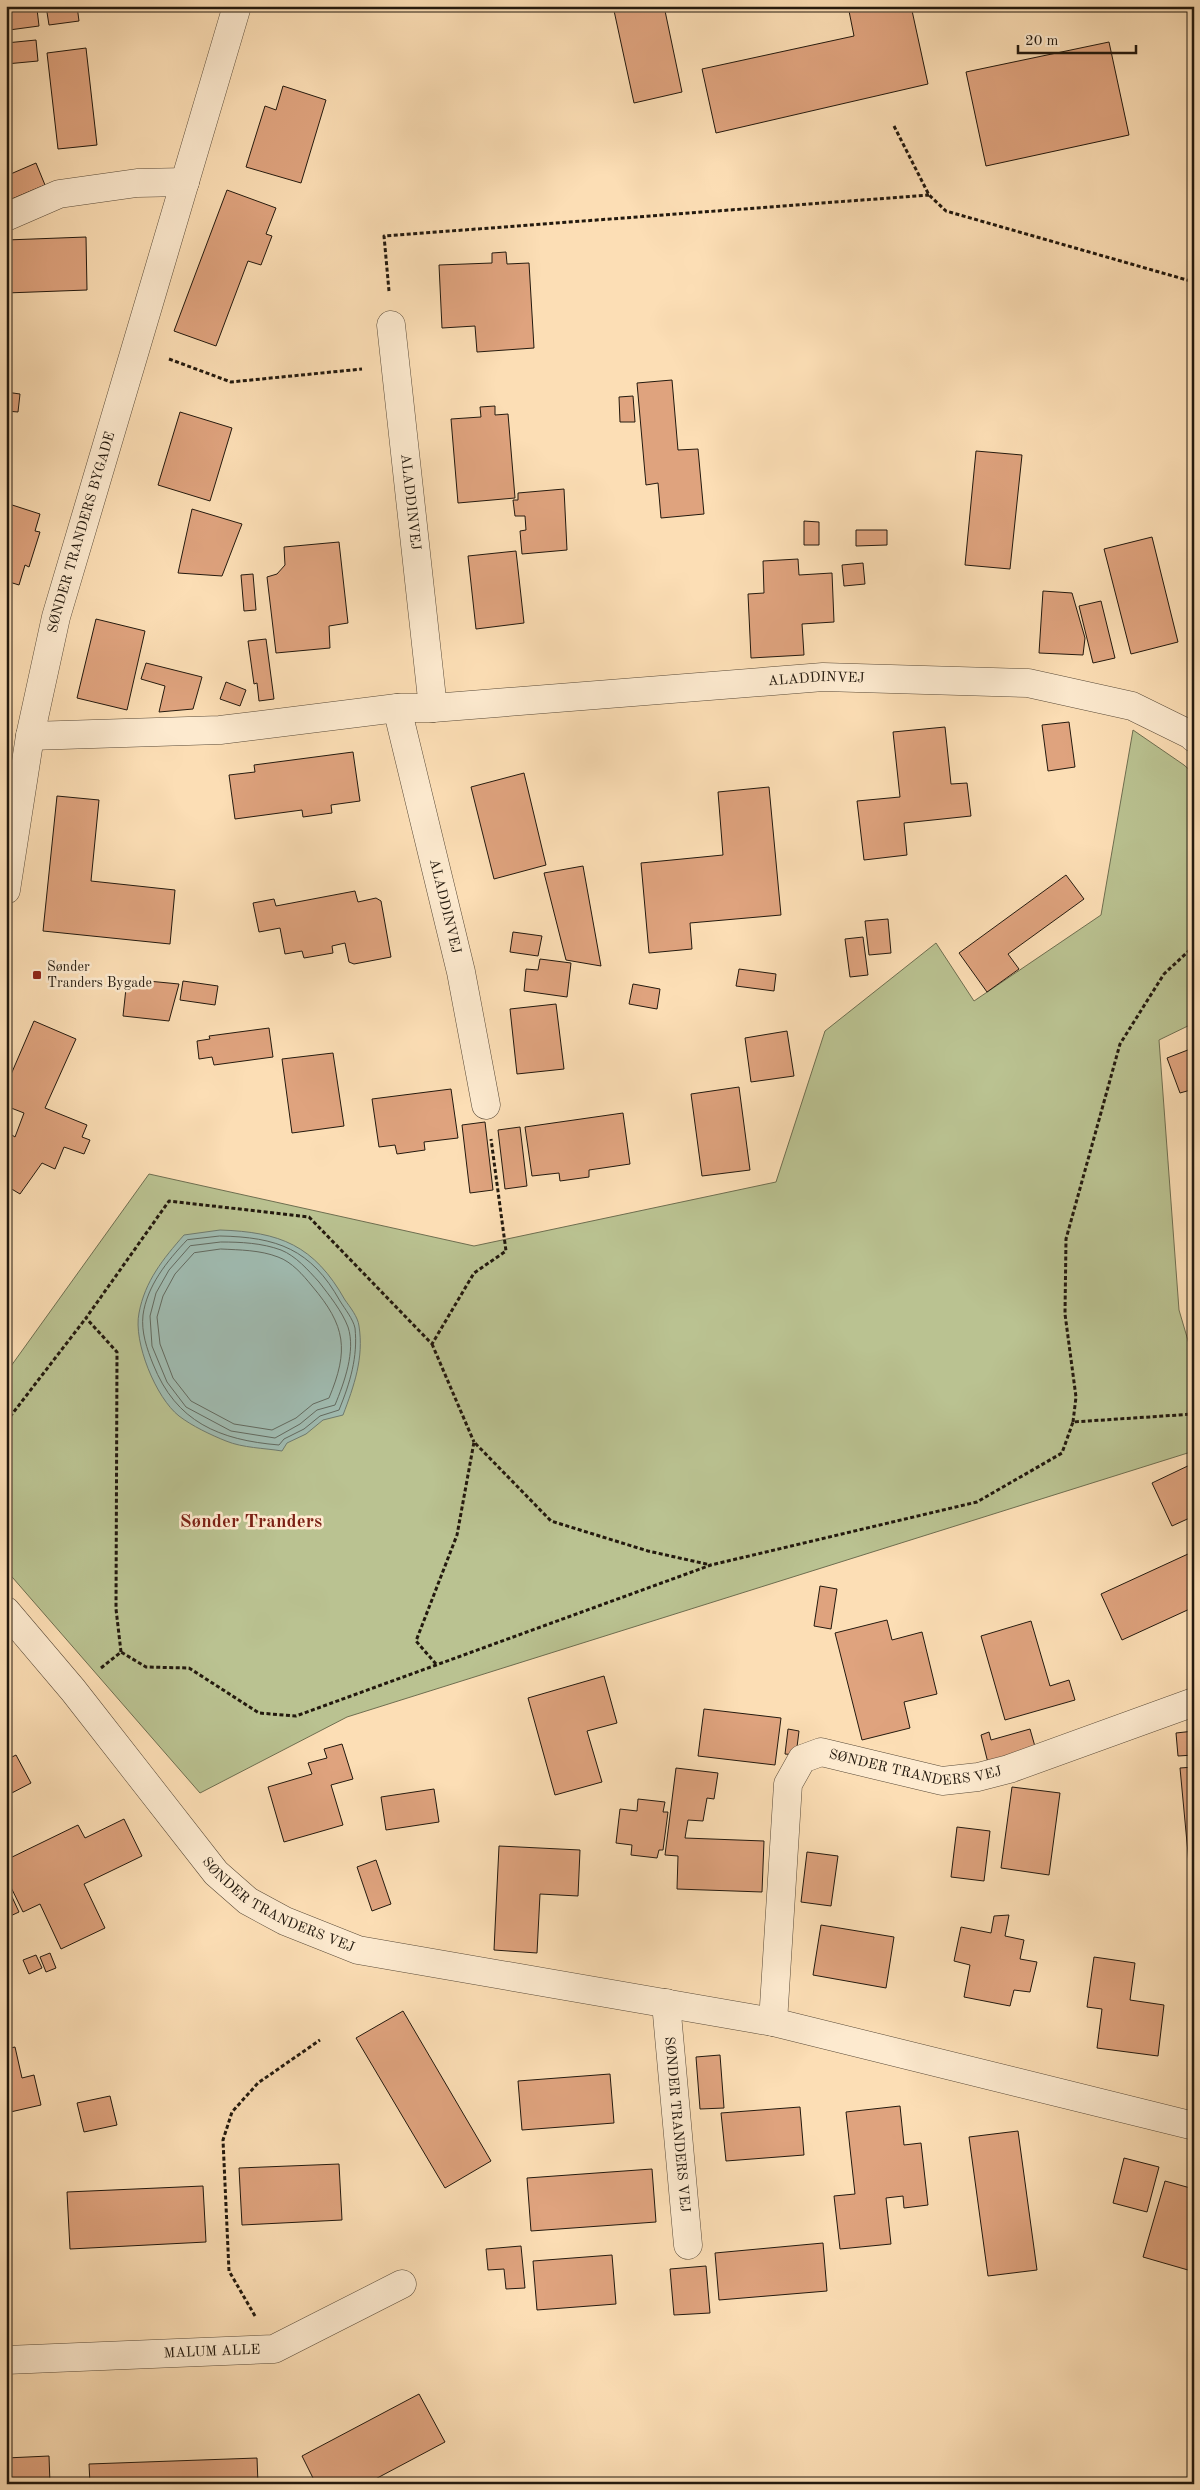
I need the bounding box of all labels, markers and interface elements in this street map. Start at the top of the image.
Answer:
scale bar [1018,22,1135,54]
text: 20 m [1025,34,1059,49]
street label: SØNDER TRANDERS BYGADE [46,430,117,634]
street label: ALADDINVEJ [398,453,423,551]
street label: ALADDINVEJ [767,670,865,688]
street label: ALADDINVEJ [427,857,463,955]
place label: Sønder Tranders Bygade [47,960,152,990]
marker: Sønder Tranders Bygade [31,969,43,981]
district label: Sønder Tranders [180,1513,322,1532]
street label: SØNDER TRANDERS VEJ [827,1747,1004,1788]
street label: SØNDER TRANDERS VEJ [199,1854,357,1955]
street label: SØNDER TRANDERS VEJ [662,2036,692,2214]
street label: MALUM ALLE [163,2343,260,2361]

